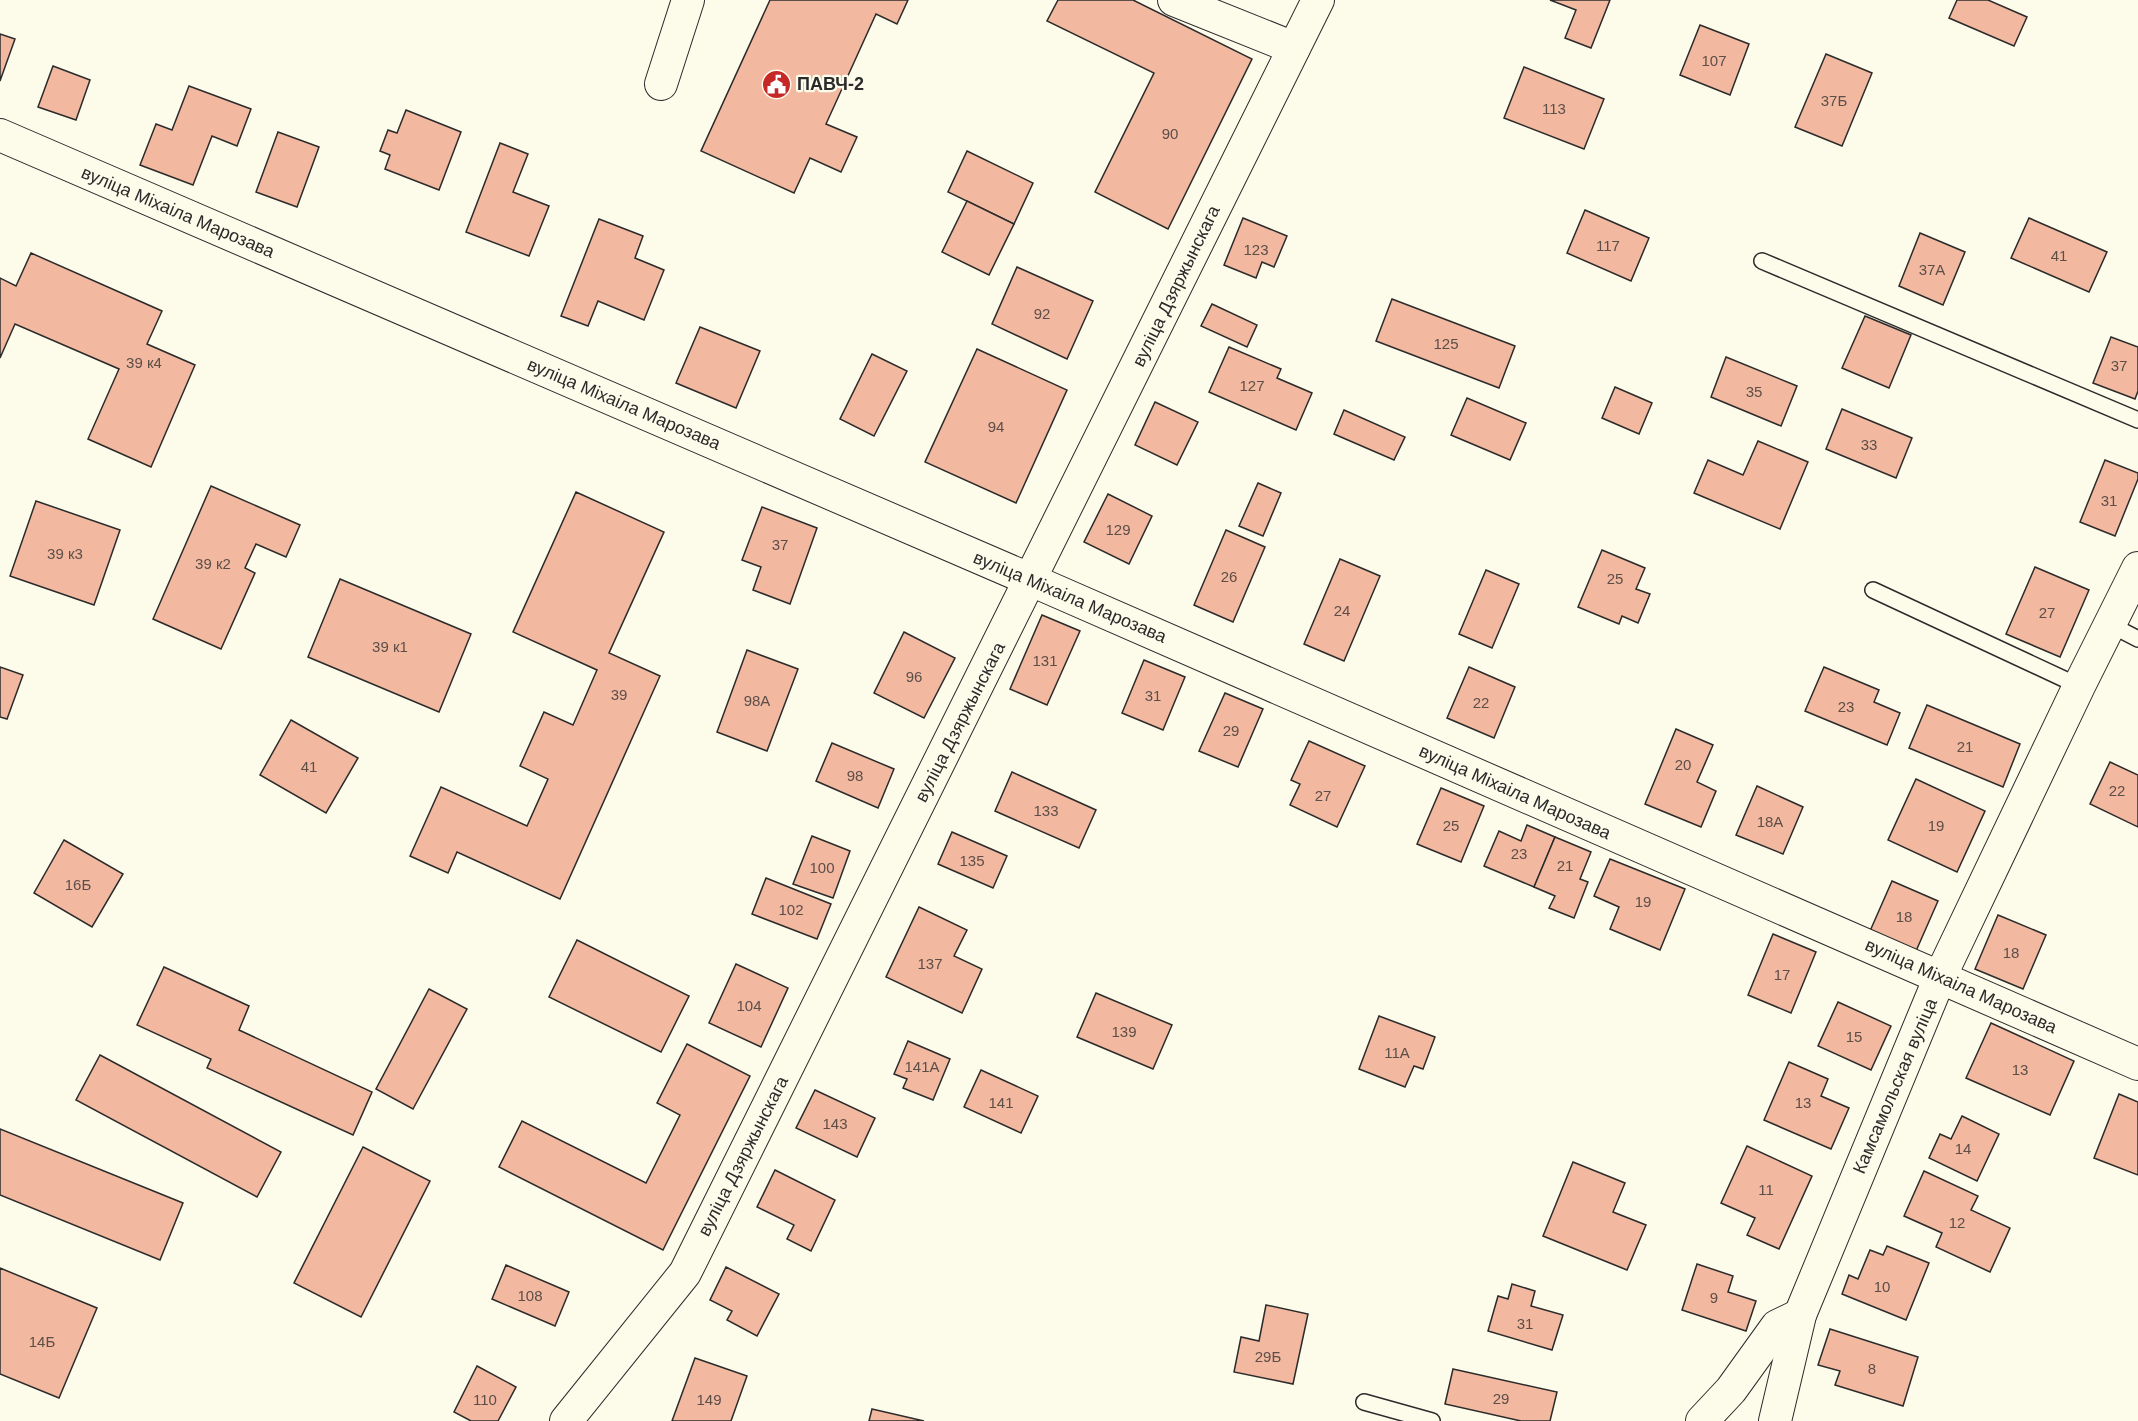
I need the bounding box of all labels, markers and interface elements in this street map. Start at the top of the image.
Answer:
house number: 107 [1701,52,1727,69]
public building icon: ПАВЧ-2 [760,68,792,100]
place label: ПАВЧ-2 [797,74,864,94]
house number: 37Б [1821,92,1847,109]
house number: 113 [1542,100,1566,117]
house number: 90 [1162,125,1178,142]
street label: вуліца Міхаіла Марозава [79,162,278,262]
street label: вуліца Дзяржынскага [1128,201,1224,370]
house number: 117 [1596,237,1620,254]
house number: 123 [1243,241,1269,258]
house number: 41 [2051,247,2067,264]
house number: 37А [1919,261,1945,278]
house number: 92 [1034,305,1050,322]
house number: 125 [1433,335,1459,352]
house number: 39 к4 [126,354,162,371]
street label: вуліца Міхаіла Марозава [525,354,724,454]
house number: 37 [2111,357,2127,374]
house number: 127 [1239,377,1265,394]
house number: 35 [1746,383,1762,400]
house number: 94 [988,418,1004,435]
house number: 33 [1861,436,1877,453]
house number: 31 [2101,492,2117,509]
house number: 129 [1105,521,1131,538]
house number: 37 [772,536,788,553]
house number: 39 к3 [47,545,83,562]
street label: вуліца Міхаіла Марозава [971,547,1170,647]
house number: 39 к2 [195,555,231,572]
house number: 26 [1221,568,1237,585]
house number: 25 [1607,570,1623,587]
house number: 24 [1334,602,1350,619]
house number: 27 [2039,604,2055,621]
house number: 39 к1 [372,638,408,655]
street label: вуліца Дзяржынскага [911,638,1009,805]
house number: 131 [1032,652,1058,669]
house number: 96 [906,668,922,685]
house number: 39 [611,686,627,703]
house number: 31 [1145,687,1161,704]
house number: 98А [744,692,770,709]
house number: 22 [1473,694,1489,711]
house number: 23 [1838,698,1854,715]
house number: 29 [1223,722,1239,739]
house number: 21 [1957,738,1973,755]
street label: вуліца Міхаіла Марозава [1416,741,1615,844]
house number: 20 [1675,756,1691,773]
house number: 41 [301,758,317,775]
house number: 98 [847,767,863,784]
house number: 22 [2109,782,2125,799]
house number: 27 [1315,787,1331,804]
house number: 133 [1033,802,1059,819]
house number: 18А [1757,813,1783,830]
house number: 25 [1443,817,1459,834]
house number: 19 [1928,817,1944,834]
house number: 23 [1511,845,1527,862]
house number: 135 [959,852,985,869]
house number: 21 [1557,857,1573,874]
house number: 100 [809,859,835,876]
house number: 16Б [65,876,91,893]
house number: 19 [1635,893,1651,910]
house number: 102 [778,901,804,918]
house number: 18 [1896,908,1912,925]
street label: вуліца Міхаіла Марозава [1862,935,2061,1038]
house number: 18 [2003,944,2019,961]
house number: 137 [917,955,943,972]
house number: 17 [1774,966,1790,983]
street label: Камсамольская вуліца [1849,994,1941,1177]
house number: 104 [736,997,762,1014]
house number: 139 [1111,1023,1137,1040]
house number: 15 [1846,1028,1862,1045]
house number: 11А [1384,1044,1410,1061]
house number: 141А [904,1058,940,1075]
house number: 13 [2012,1061,2028,1078]
street label: вуліца Дзяржынскага [694,1072,792,1239]
house number: 141 [988,1094,1014,1111]
house number: 13 [1795,1094,1811,1111]
house number: 143 [822,1115,848,1132]
house number: 14 [1955,1140,1971,1157]
house number: 11 [1758,1181,1774,1198]
house number: 12 [1949,1214,1965,1231]
house number: 10 [1874,1278,1890,1295]
house number: 108 [517,1287,543,1304]
house number: 9 [1710,1289,1718,1306]
house number: 31 [1517,1315,1533,1332]
house number: 14Б [29,1333,55,1350]
house number: 29Б [1255,1348,1281,1365]
house number: 8 [1868,1360,1876,1377]
house number: 29 [1493,1390,1509,1407]
house number: 110 [473,1391,497,1408]
house number: 149 [696,1391,722,1408]

